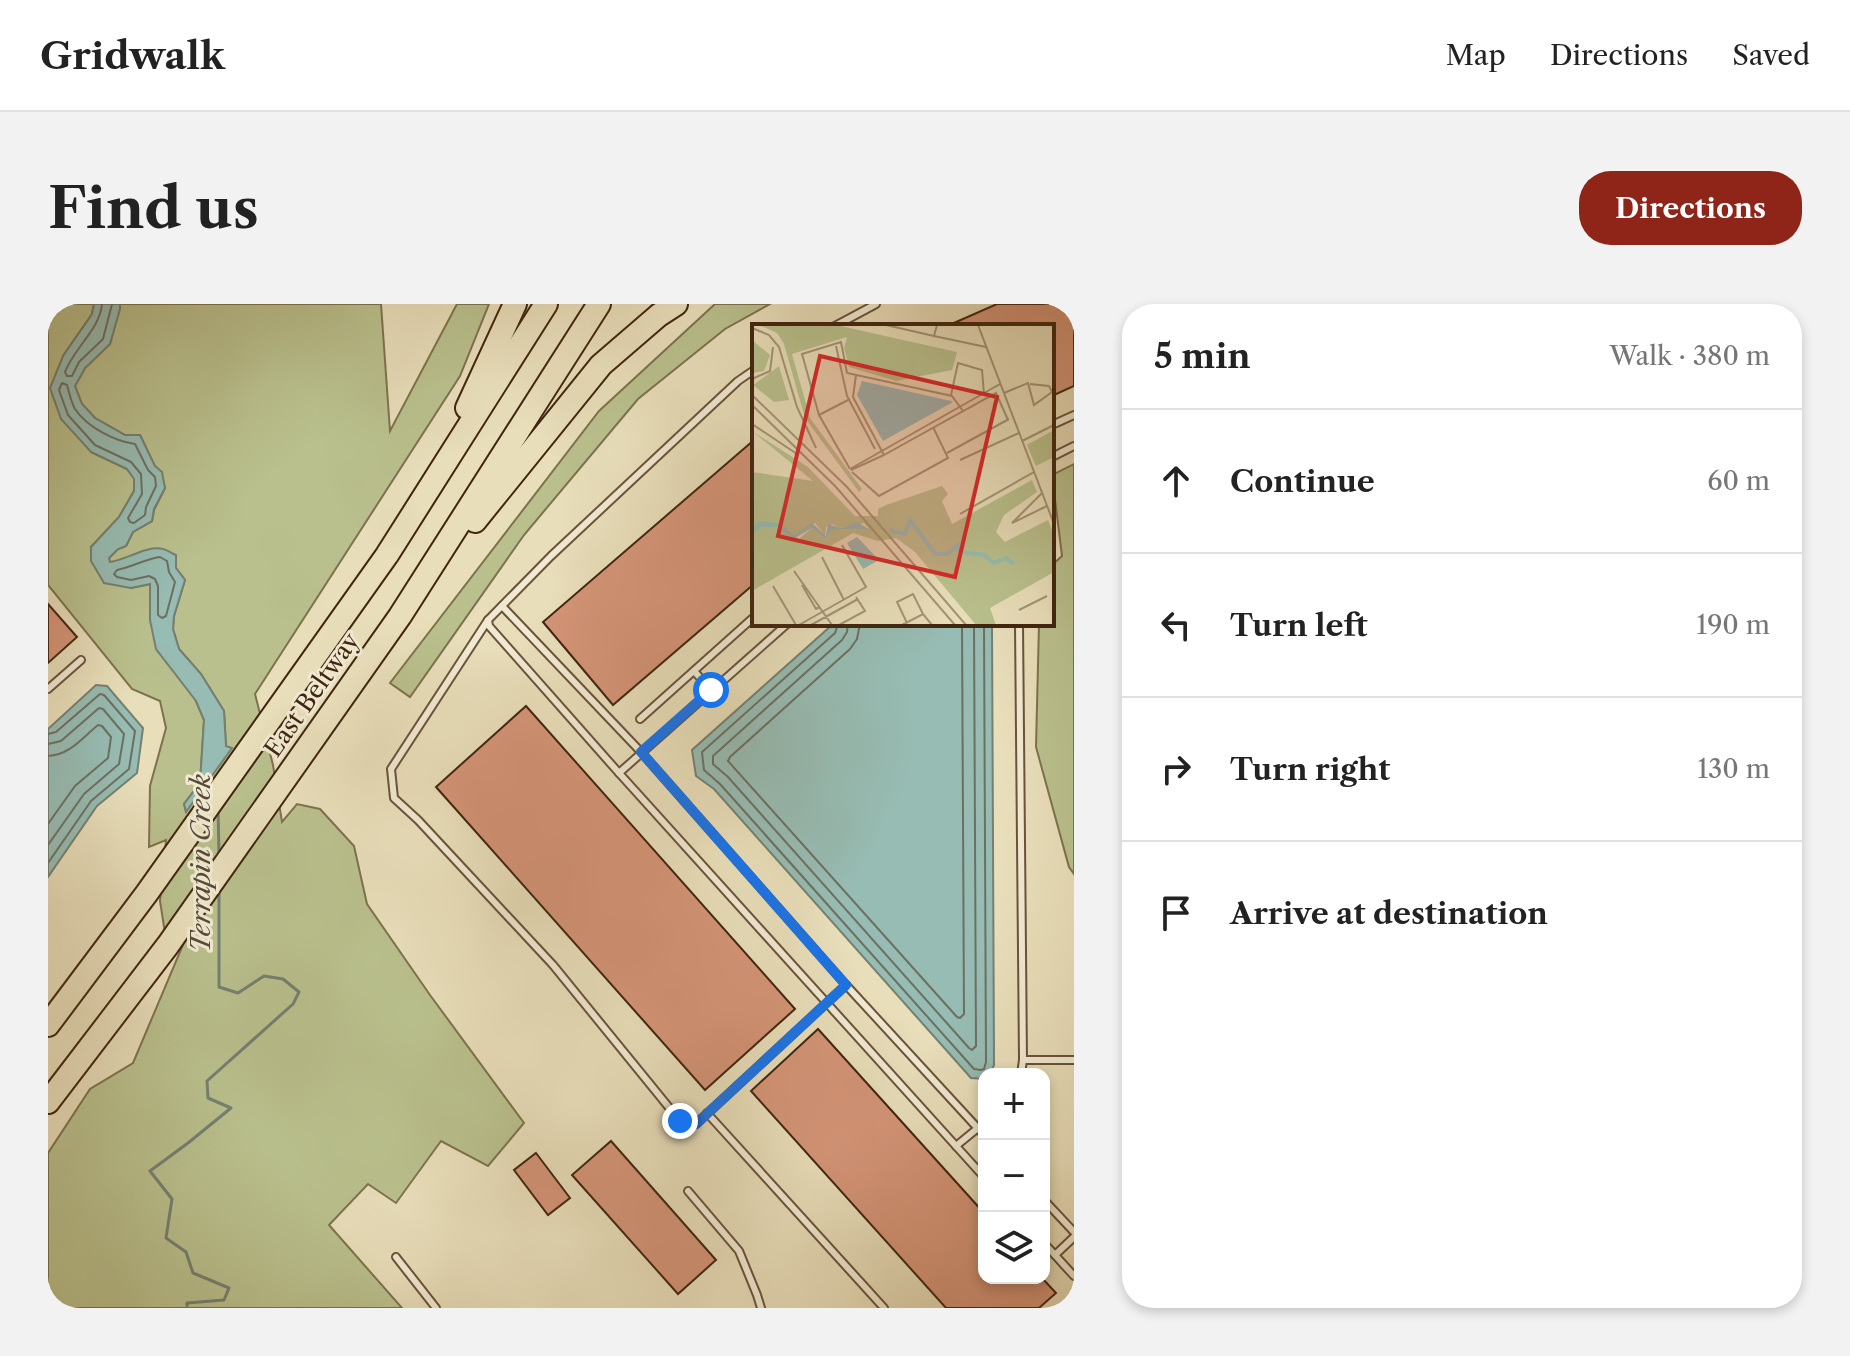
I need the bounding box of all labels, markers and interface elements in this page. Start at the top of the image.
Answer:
text: Gridwalk [40,32,225,79]
text: Map [1446,38,1506,72]
text: Directions [1550,38,1688,72]
text: Saved [1732,38,1810,72]
button: Directions [1579,171,1802,245]
text: Find us [48,174,259,243]
inset map [752,324,1054,626]
text: 5 min [1154,335,1251,377]
text: Walk · 380 m [1609,340,1770,372]
icon: ahead [1154,459,1198,503]
text: Continue [1230,463,1375,500]
text: 60 m [1707,465,1770,497]
icon: left [1154,603,1198,647]
text: Turn left [1230,607,1367,644]
text: 190 m [1696,609,1770,641]
street label: East Beltway [258,627,365,762]
route start [693,672,729,708]
icon: right [1154,747,1198,791]
text: Turn right [1230,751,1390,788]
text: 130 m [1697,753,1770,785]
water label: Terrapin Creek [185,773,217,952]
icon: arrive [1154,891,1198,935]
text: Arrive at destination [1230,895,1548,932]
map controls [978,1068,1050,1284]
button: + [978,1068,1050,1140]
route end [662,1103,698,1139]
button: − [978,1140,1050,1212]
button: layers [978,1212,1050,1284]

